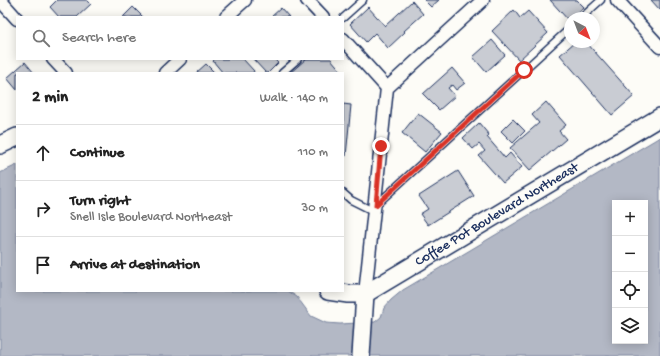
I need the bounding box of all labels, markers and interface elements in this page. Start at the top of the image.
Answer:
north arrow [564,12,600,48]
search box [16,16,344,60]
icon: search [30,27,52,49]
text: Search here [62,29,136,47]
route start [515,61,533,79]
text: 2 min [32,88,68,108]
text: Walk · 140 m [260,91,328,106]
route end [372,137,390,155]
icon: ahead [32,142,54,164]
text: Continue [70,144,124,162]
text: 110 m [298,145,328,160]
street label: Coffee Pot Boulevard Northeast [412,159,583,270]
text: Turn right [70,192,130,210]
icon: right [32,198,54,220]
map controls [612,200,648,344]
button: + [612,200,648,236]
text: 30 m [302,201,328,216]
text: Snell Isle Boulevard Northeast [70,210,232,225]
button: − [612,236,648,272]
icon: arrive [32,254,54,276]
text: Arrive at destination [70,256,200,274]
button: locate [612,272,648,308]
button: layers [612,308,648,344]

